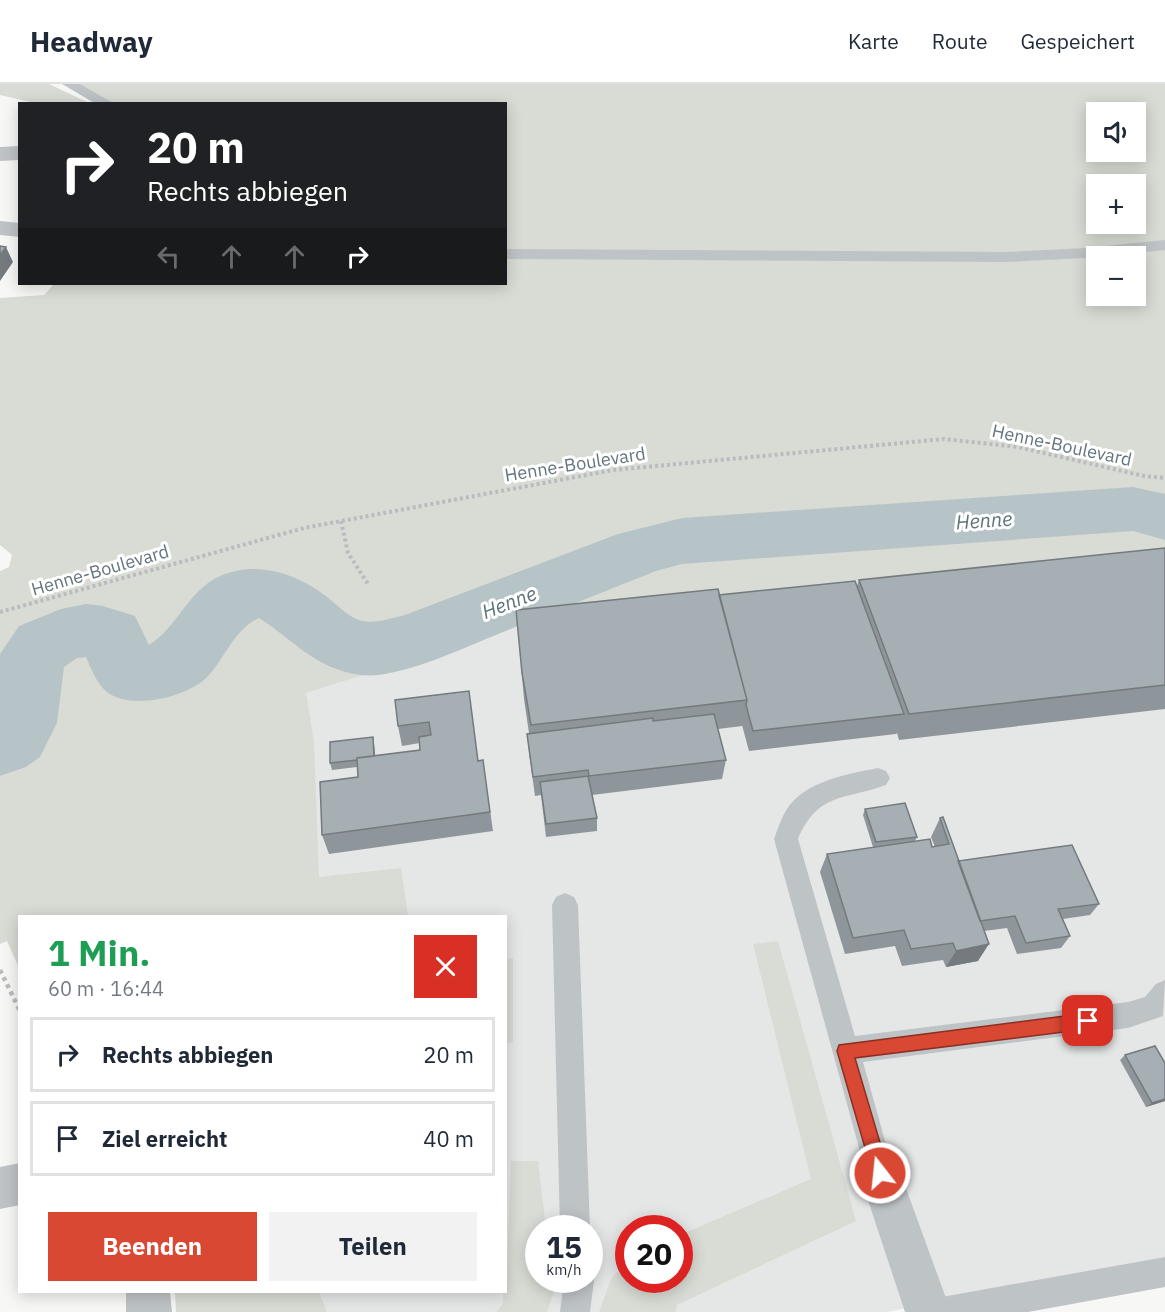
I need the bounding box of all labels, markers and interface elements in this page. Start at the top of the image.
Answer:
text: Headway [30,23,153,60]
text: Karte [848,27,899,55]
text: Route [932,27,988,55]
text: Gespeichert [1021,27,1135,55]
map controls [1086,102,1146,306]
button: sound [1086,102,1146,162]
text: 20 m [147,120,245,175]
icon: right [48,126,126,204]
text: Rechts abbiegen [147,173,348,208]
button: + [1086,174,1146,234]
icon: left [152,240,185,273]
icon: ahead [215,240,248,273]
icon: ahead [278,240,311,273]
icon: right [341,240,374,273]
button: − [1086,246,1146,306]
street label: Henne-Boulevard [990,419,1134,471]
street label: Henne-Boulevard [503,442,647,486]
water label: Henne [955,505,1013,535]
street label: Henne-Boulevard [28,539,172,601]
water label: Henne [478,579,540,625]
text: 1 Min. [48,929,151,976]
button: close [414,935,477,998]
text: 60 m · 16:44 [48,975,164,1002]
pin [1062,995,1113,1046]
icon: arrive [1071,1004,1104,1037]
icon: right [51,1038,84,1071]
text: Rechts abbiegen [102,1040,273,1069]
text: 20 m [423,1040,474,1069]
icon: arrive [51,1122,84,1155]
text: Ziel erreicht [102,1124,227,1153]
text: 40 m [423,1124,474,1153]
position arrow [848,1141,912,1205]
button: Beenden [48,1212,257,1281]
button: Teilen [269,1212,477,1281]
speed limit sign: 20 [615,1215,693,1293]
text: 15 [546,1227,582,1266]
text: km/h [546,1260,582,1279]

